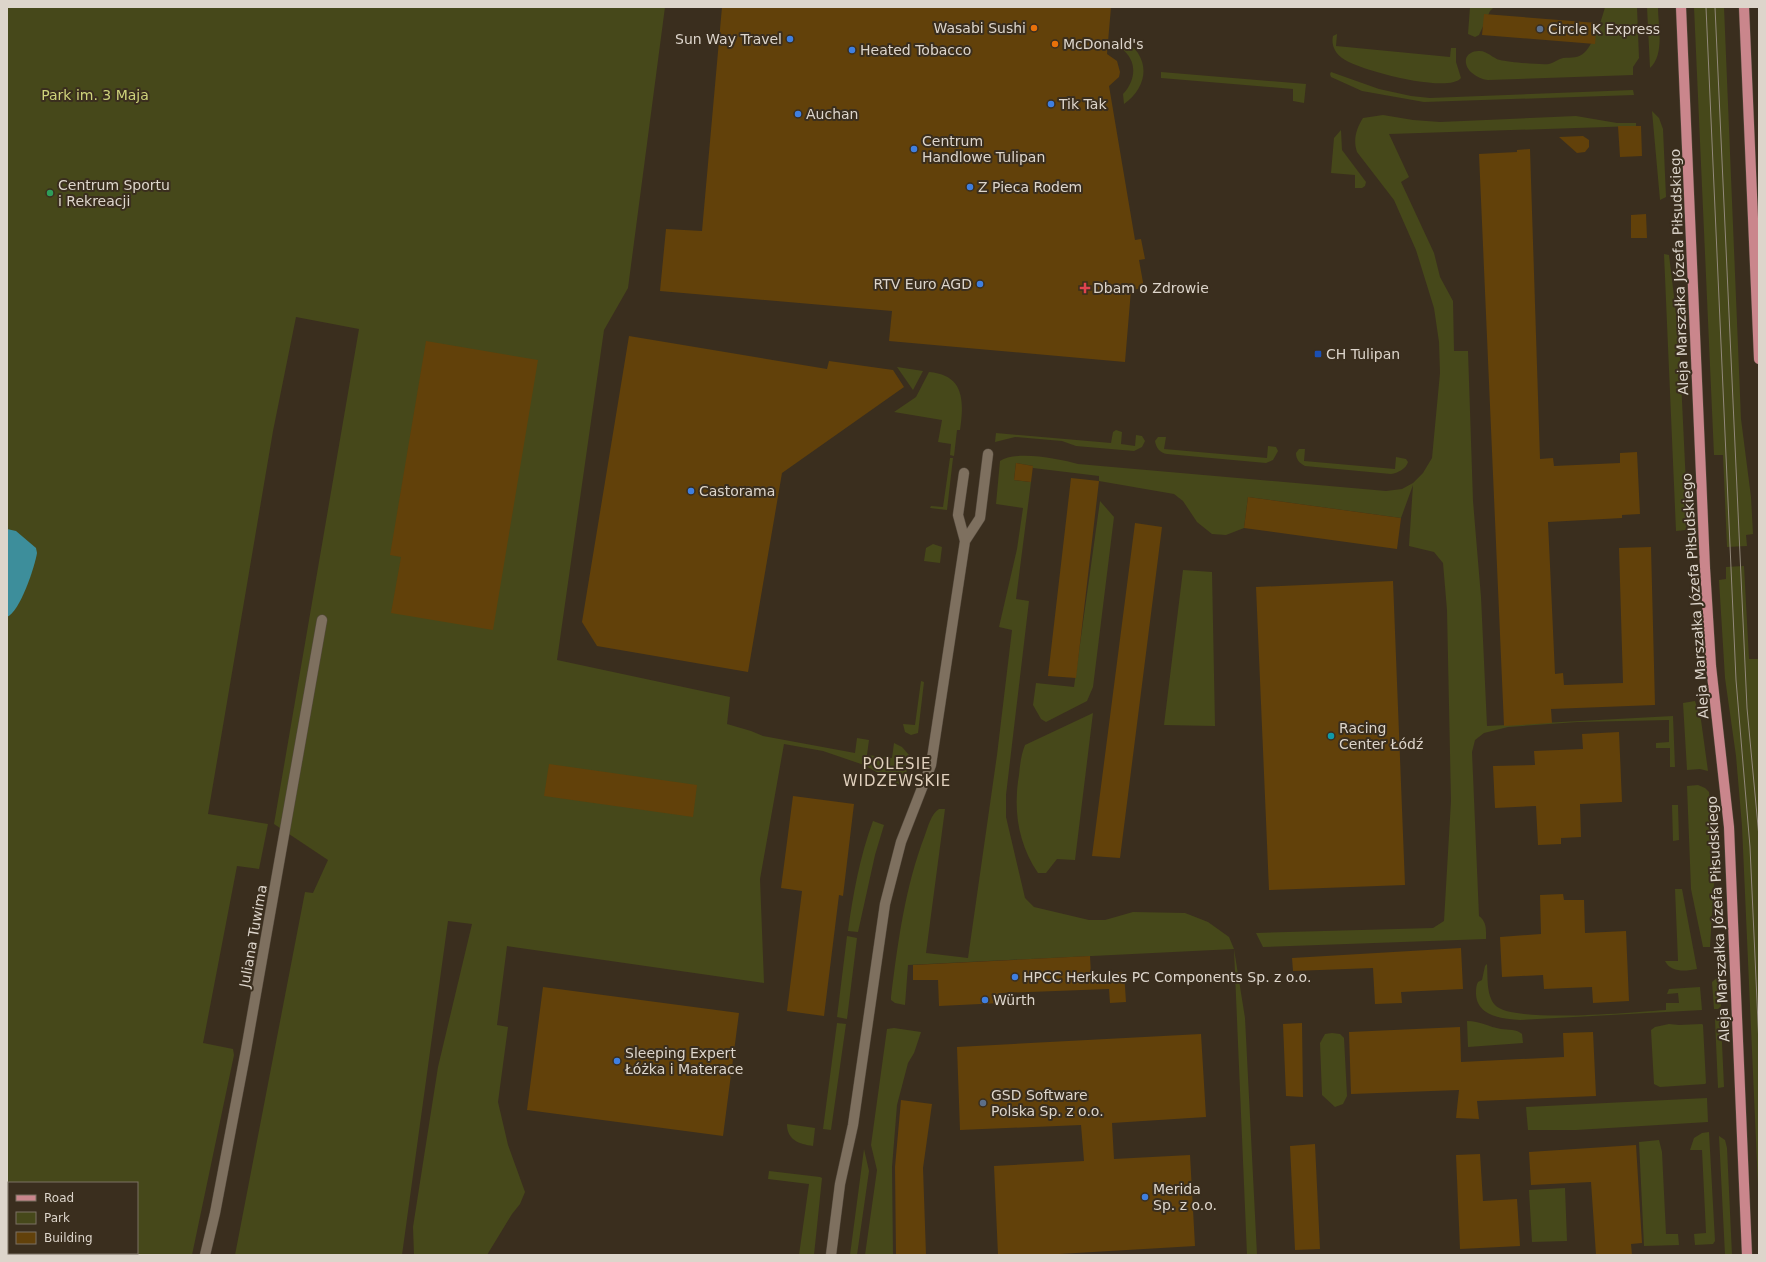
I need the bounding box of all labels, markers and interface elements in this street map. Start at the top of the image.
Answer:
place label: Wasabi Sushi [934,20,1026,36]
place label: Circle K Express [1548,21,1660,37]
marker: Wasabi Sushi [1029,23,1039,33]
marker: Circle K Express [1535,24,1545,34]
place label: Sun Way Travel [675,31,782,47]
marker: Sun Way Travel [785,34,795,44]
place label: McDonald's [1063,36,1144,52]
marker: McDonald's [1050,39,1060,49]
place label: Heated Tobacco [860,42,971,58]
marker: Heated Tobacco [847,45,857,55]
park label: Park im. 3 Maja [41,87,149,103]
place label: Tik Tak [1058,96,1107,112]
marker: Tik Tak [1046,99,1056,109]
place label: Auchan [806,106,858,122]
marker: Auchan [793,109,803,119]
place label: Centrum Handlowe Tulipan [922,133,1045,165]
marker: Centrum Handlowe Tulipan [909,144,919,154]
street label: Aleja Marszałka Józefa Piłsudskiego [1667,149,1691,395]
place label: Centrum Sportu i Rekreacji [58,177,170,209]
place label: Z Pieca Rodem [978,179,1082,195]
marker: Z Pieca Rodem [965,182,975,192]
marker: Centrum Sportu i Rekreacji [45,188,55,198]
place label: RTV Euro AGD [874,276,972,292]
marker: RTV Euro AGD [975,279,985,289]
place label: Dbam o Zdrowie [1093,280,1209,296]
marker: Dbam o Zdrowie [1080,283,1090,293]
place label: CH Tulipan [1326,346,1400,362]
marker: CH Tulipan [1313,349,1323,359]
street label: Aleja Marszałka Józefa Piłsudskiego [1678,472,1712,720]
place label: Castorama [699,483,775,499]
marker: Castorama [686,486,696,496]
place label: Racing Center Łódź [1339,720,1423,752]
marker: Racing Center Łódź [1326,731,1336,741]
district label: POLESIE WIDZEWSKIE [843,755,951,790]
street label: Aleja Marszałka Józefa Piłsudskiego [1704,795,1732,1043]
street label: Juliana Tuwima [236,883,270,990]
place label: HPCC Herkules PC Components Sp. z o.o. [1023,969,1311,985]
marker: HPCC Herkules PC Components Sp. z o.o. [1010,972,1020,982]
place label: Würth [993,992,1035,1008]
marker: Würth [980,995,990,1005]
place label: Sleeping Expert Łóżka i Materace [624,1045,743,1077]
marker: Sleeping Expert Łóżka i Materace [612,1056,622,1066]
place label: GSD Software Polska Sp. z o.o. [991,1087,1104,1119]
marker: GSD Software Polska Sp. z o.o. [978,1098,988,1108]
place label: Merida Sp. z o.o. [1153,1181,1217,1213]
legend [8,1182,138,1254]
text: Road [44,1191,74,1205]
marker: Merida Sp. z o.o. [1140,1192,1150,1202]
text: Park [44,1211,70,1225]
text: Building [44,1231,93,1245]

